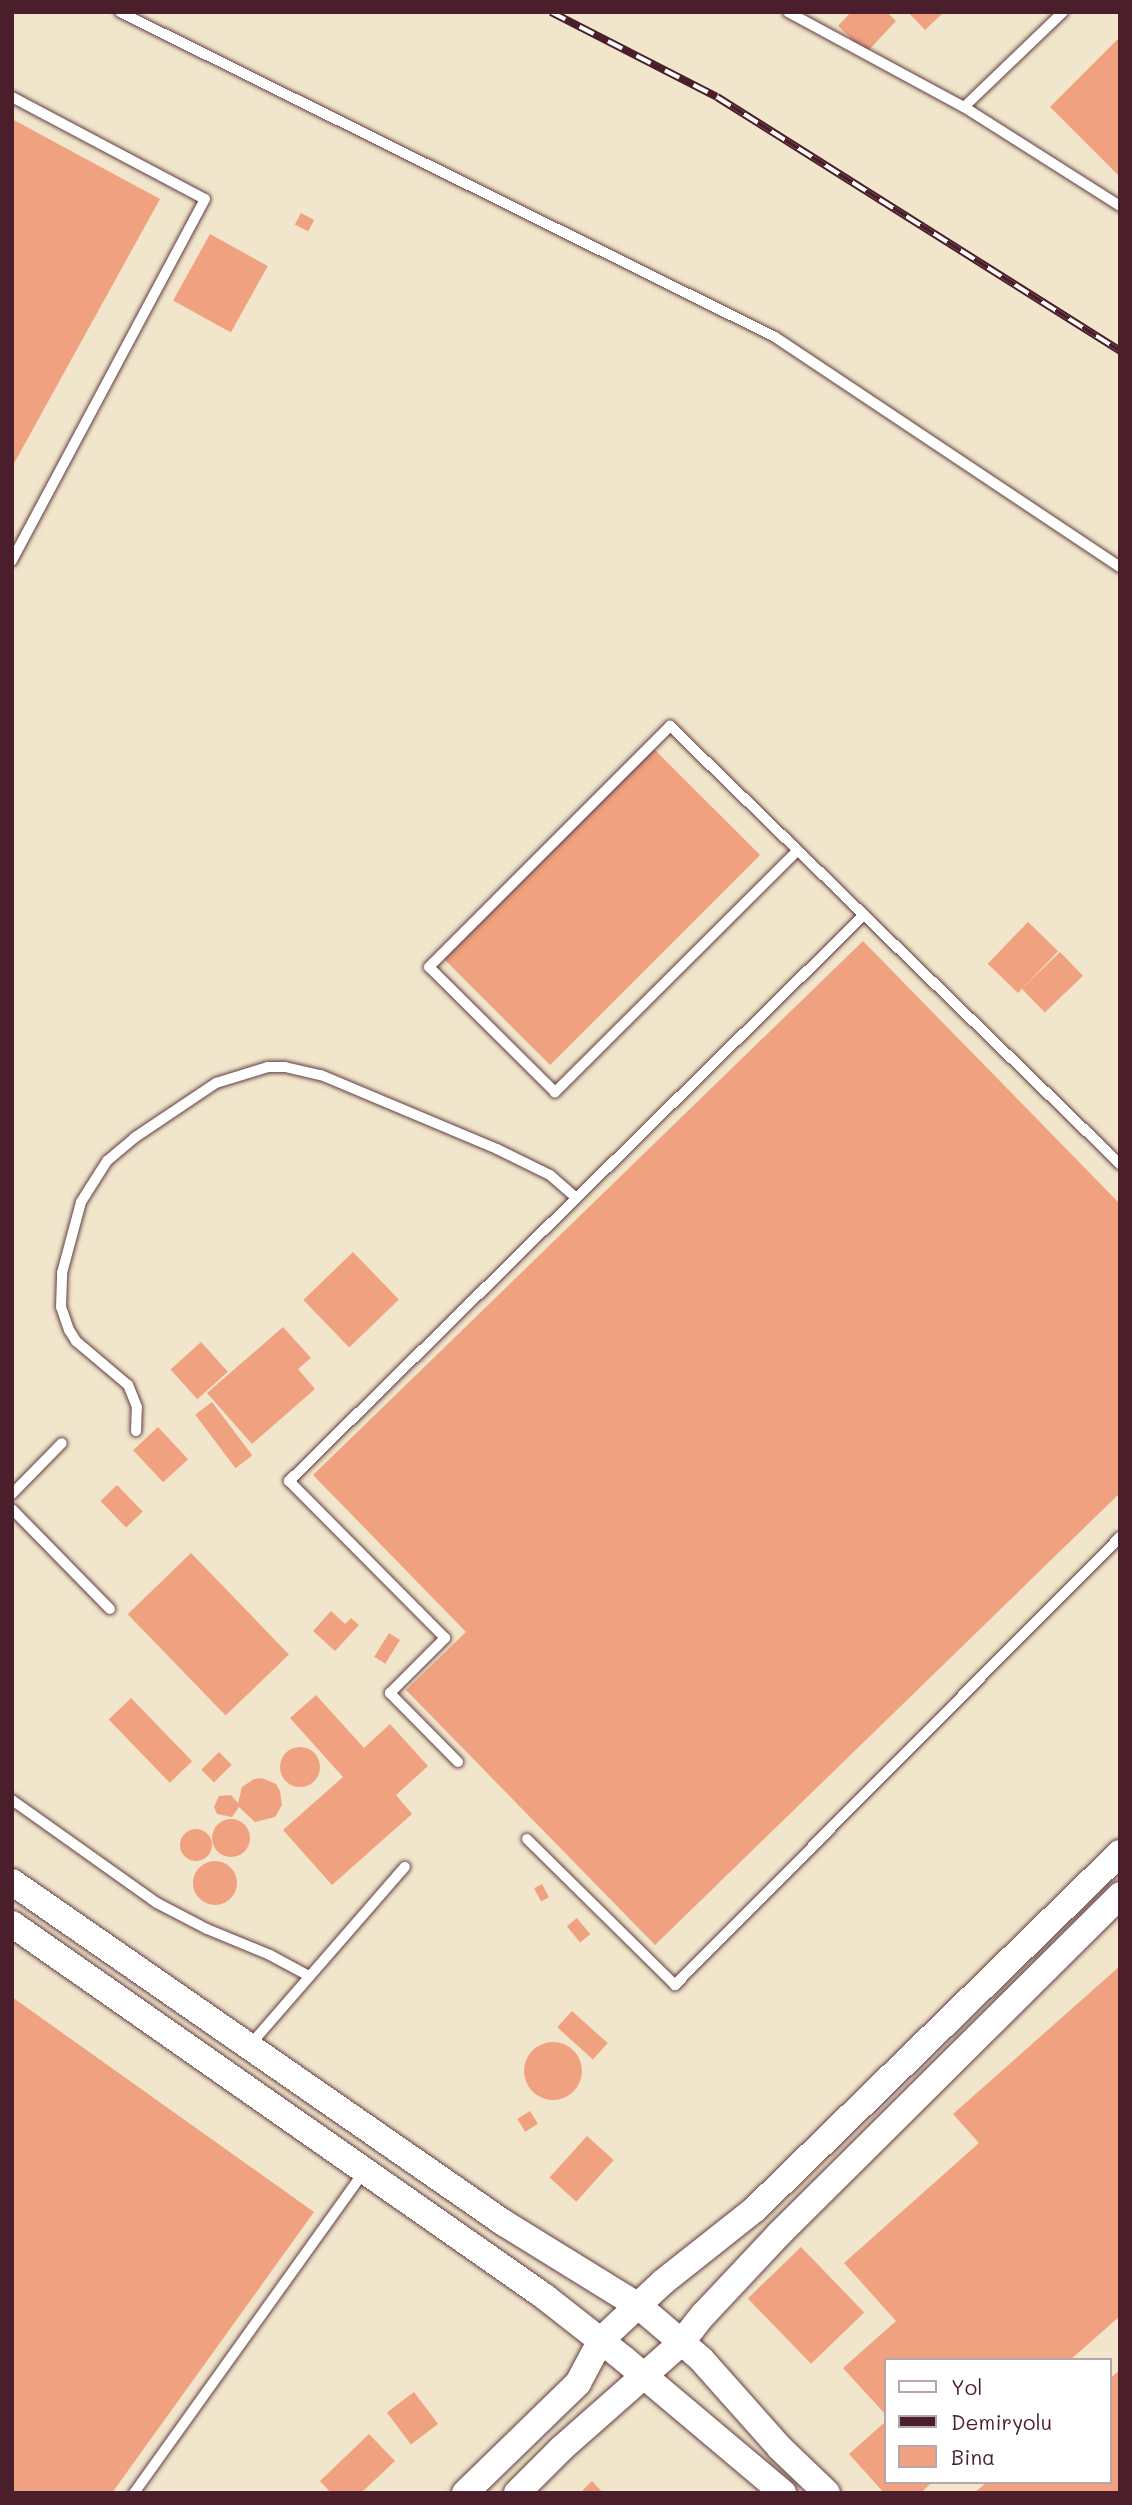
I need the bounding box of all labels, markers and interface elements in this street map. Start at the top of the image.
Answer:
legend [884,2358,1111,2484]
text: Yol [951,2373,982,2400]
text: Demiryolu [951,2408,1052,2435]
text: Bina [951,2443,995,2470]

